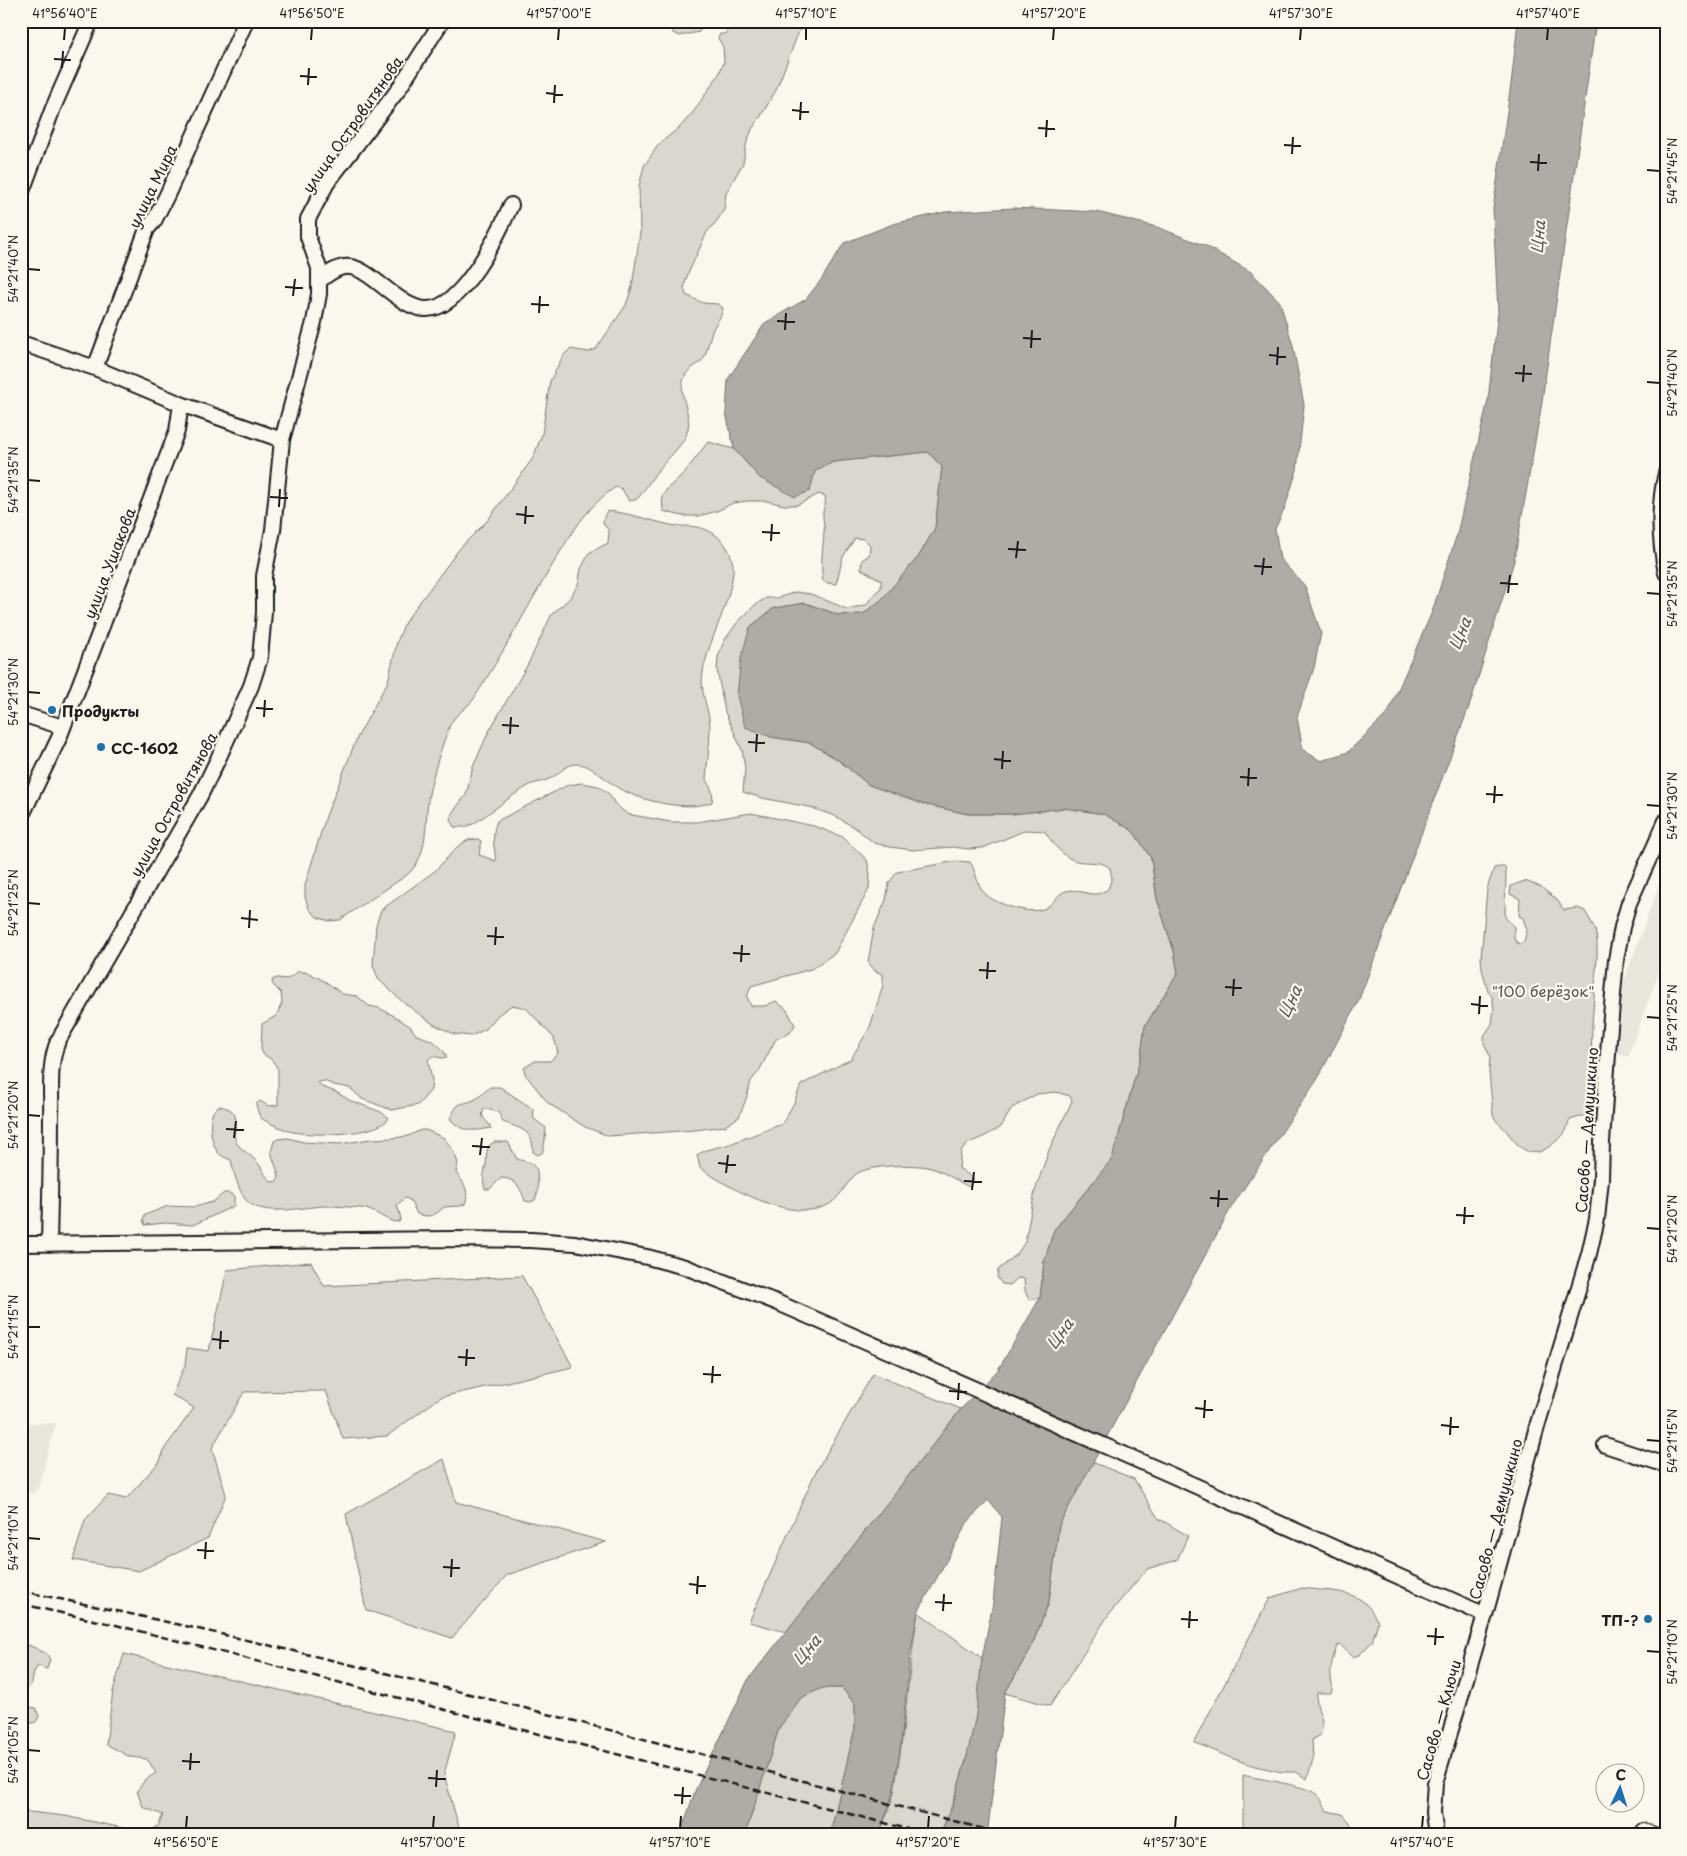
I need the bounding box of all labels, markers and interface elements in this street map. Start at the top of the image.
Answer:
text: 41°56'40"E [32,4,98,22]
text: 41°56'50"E [279,4,345,22]
text: 41°57'00"E [527,4,591,22]
text: 41°57'10"E [775,4,837,22]
text: 41°57'20"E [1022,4,1086,22]
text: 41°57'30"E [1269,4,1333,22]
text: 41°57'40"E [1516,4,1580,22]
street label: улица Островитянова [296,50,408,197]
text: 54°21'45"N [1663,138,1681,204]
street label: улица Мира [122,140,182,232]
water label: Цна [1524,218,1550,255]
text: 54°21'40"N [4,235,22,303]
text: 54°21'40"N [1663,349,1681,417]
text: 54°21'35"N [4,446,22,514]
street label: улица Ушакова [77,504,141,622]
text: 54°21'35"N [1663,560,1681,628]
water label: Цна [1442,612,1477,653]
text: 54°21'30"N [4,658,22,726]
place label: Продукты [62,699,139,722]
marker: Продукты [46,704,58,716]
street label: улица Островитянова [124,727,223,881]
place label: СС-1602 [111,736,179,759]
marker: СС-1602 [95,741,107,753]
text: 54°21'30"N [1663,772,1681,840]
text: 54°21'25"N [4,869,22,937]
park label: "100 берёзок" [1492,979,1594,1002]
water label: Цна [1271,980,1307,1021]
text: 54°21'25"N [1663,984,1681,1052]
street label: Сасово — Демушкино [1569,1046,1603,1214]
text: 54°21'20"N [4,1081,22,1149]
text: 54°21'20"N [1663,1195,1681,1263]
text: 54°21'15"N [4,1295,22,1359]
water label: Цна [1040,1312,1079,1353]
text: 54°21'15"N [1663,1409,1681,1473]
street label: Сасово — Демушкино [1462,1436,1528,1602]
text: 54°21'10"N [4,1505,22,1571]
place label: ТП-? [1601,1608,1638,1631]
marker: ТП-? [1642,1613,1654,1625]
text: 54°21'10"N [1663,1619,1681,1685]
water label: Цна [786,1628,827,1669]
street label: Сасово — Ключи [1410,1657,1466,1783]
text: 54°21'05"N [4,1716,22,1784]
north arrow [1594,1764,1644,1814]
text: С [1615,1764,1627,1785]
text: 41°56'50"E [153,1833,219,1851]
text: 41°57'00"E [401,1833,465,1851]
text: 41°57'10"E [649,1833,711,1851]
text: 41°57'20"E [896,1833,960,1851]
text: 41°57'30"E [1143,1833,1207,1851]
text: 41°57'40"E [1390,1833,1454,1851]

